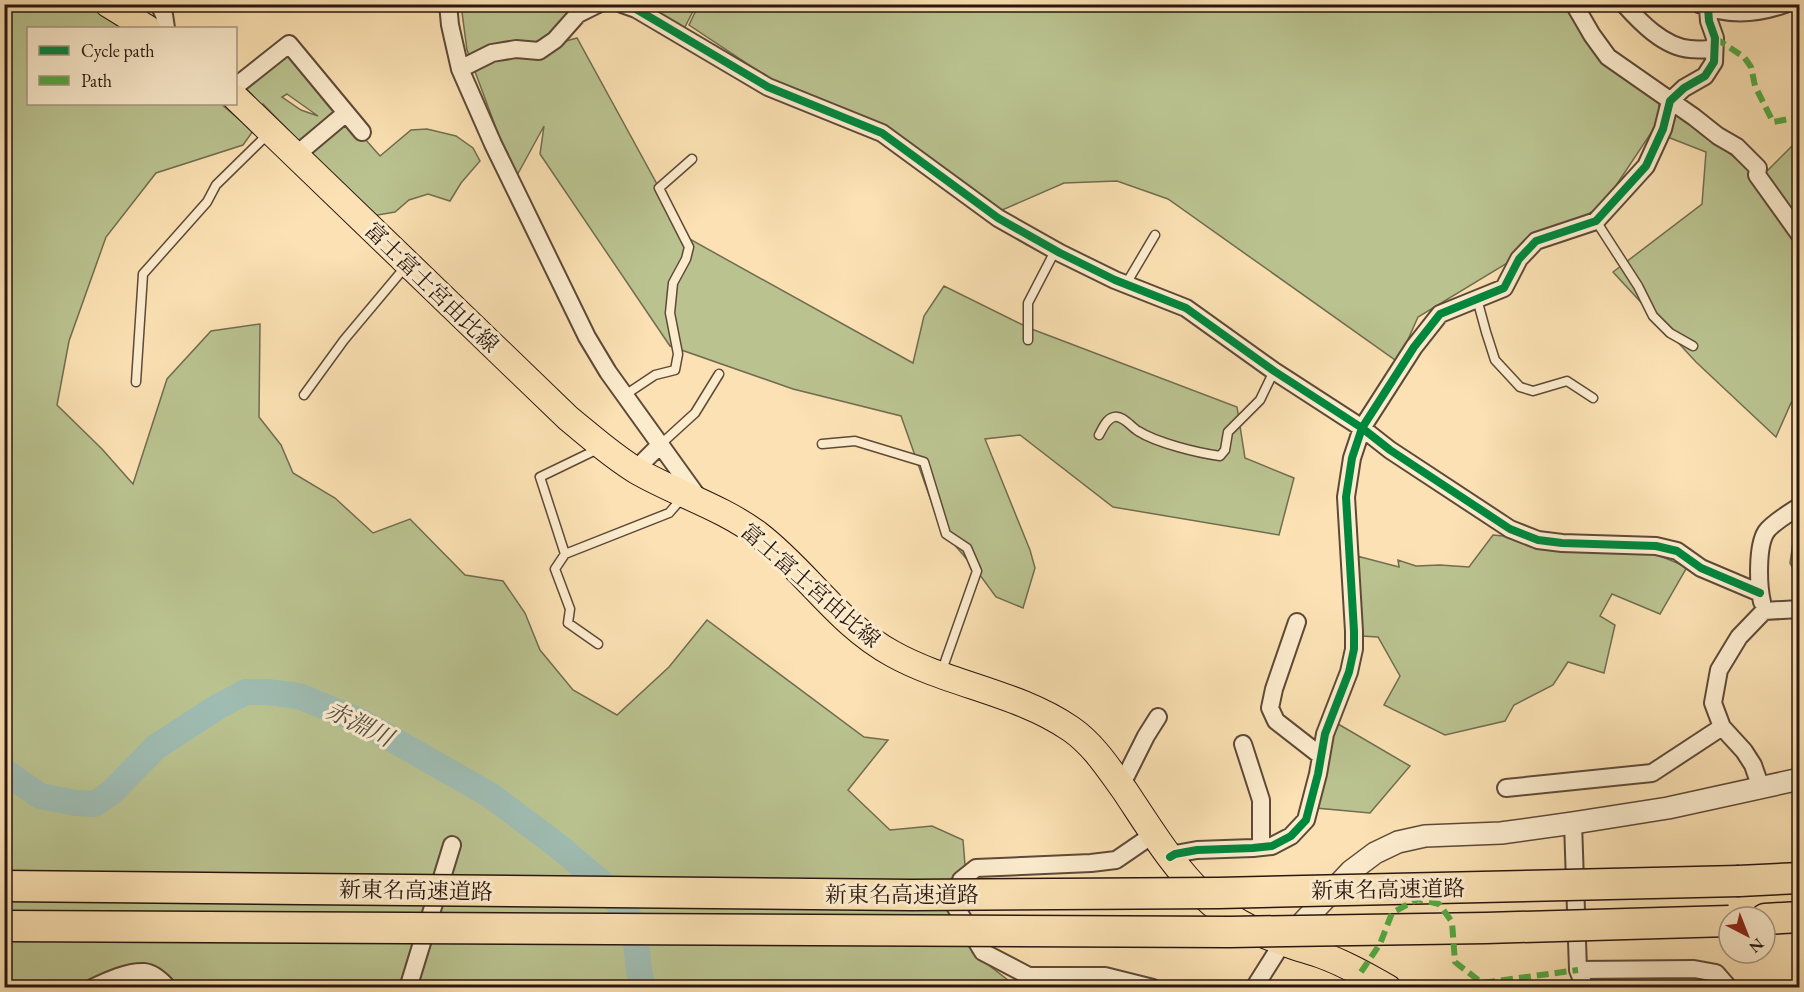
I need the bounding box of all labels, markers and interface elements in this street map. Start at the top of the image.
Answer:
legend [27,27,237,105]
text: Cycle path [81,39,155,62]
text: Path [81,69,112,92]
street label: 富士富士宮由比線 [358,216,505,359]
street label: 富士富士宮由比線 [735,517,887,654]
water label: 赤淵川 [320,694,401,755]
street label: 新東名高速道路 [1311,874,1465,905]
street label: 新東名高速道路 [339,875,493,906]
street label: 新東名高速道路 [825,880,979,909]
north arrow [1717,905,1777,965]
text: N [1745,934,1769,958]

